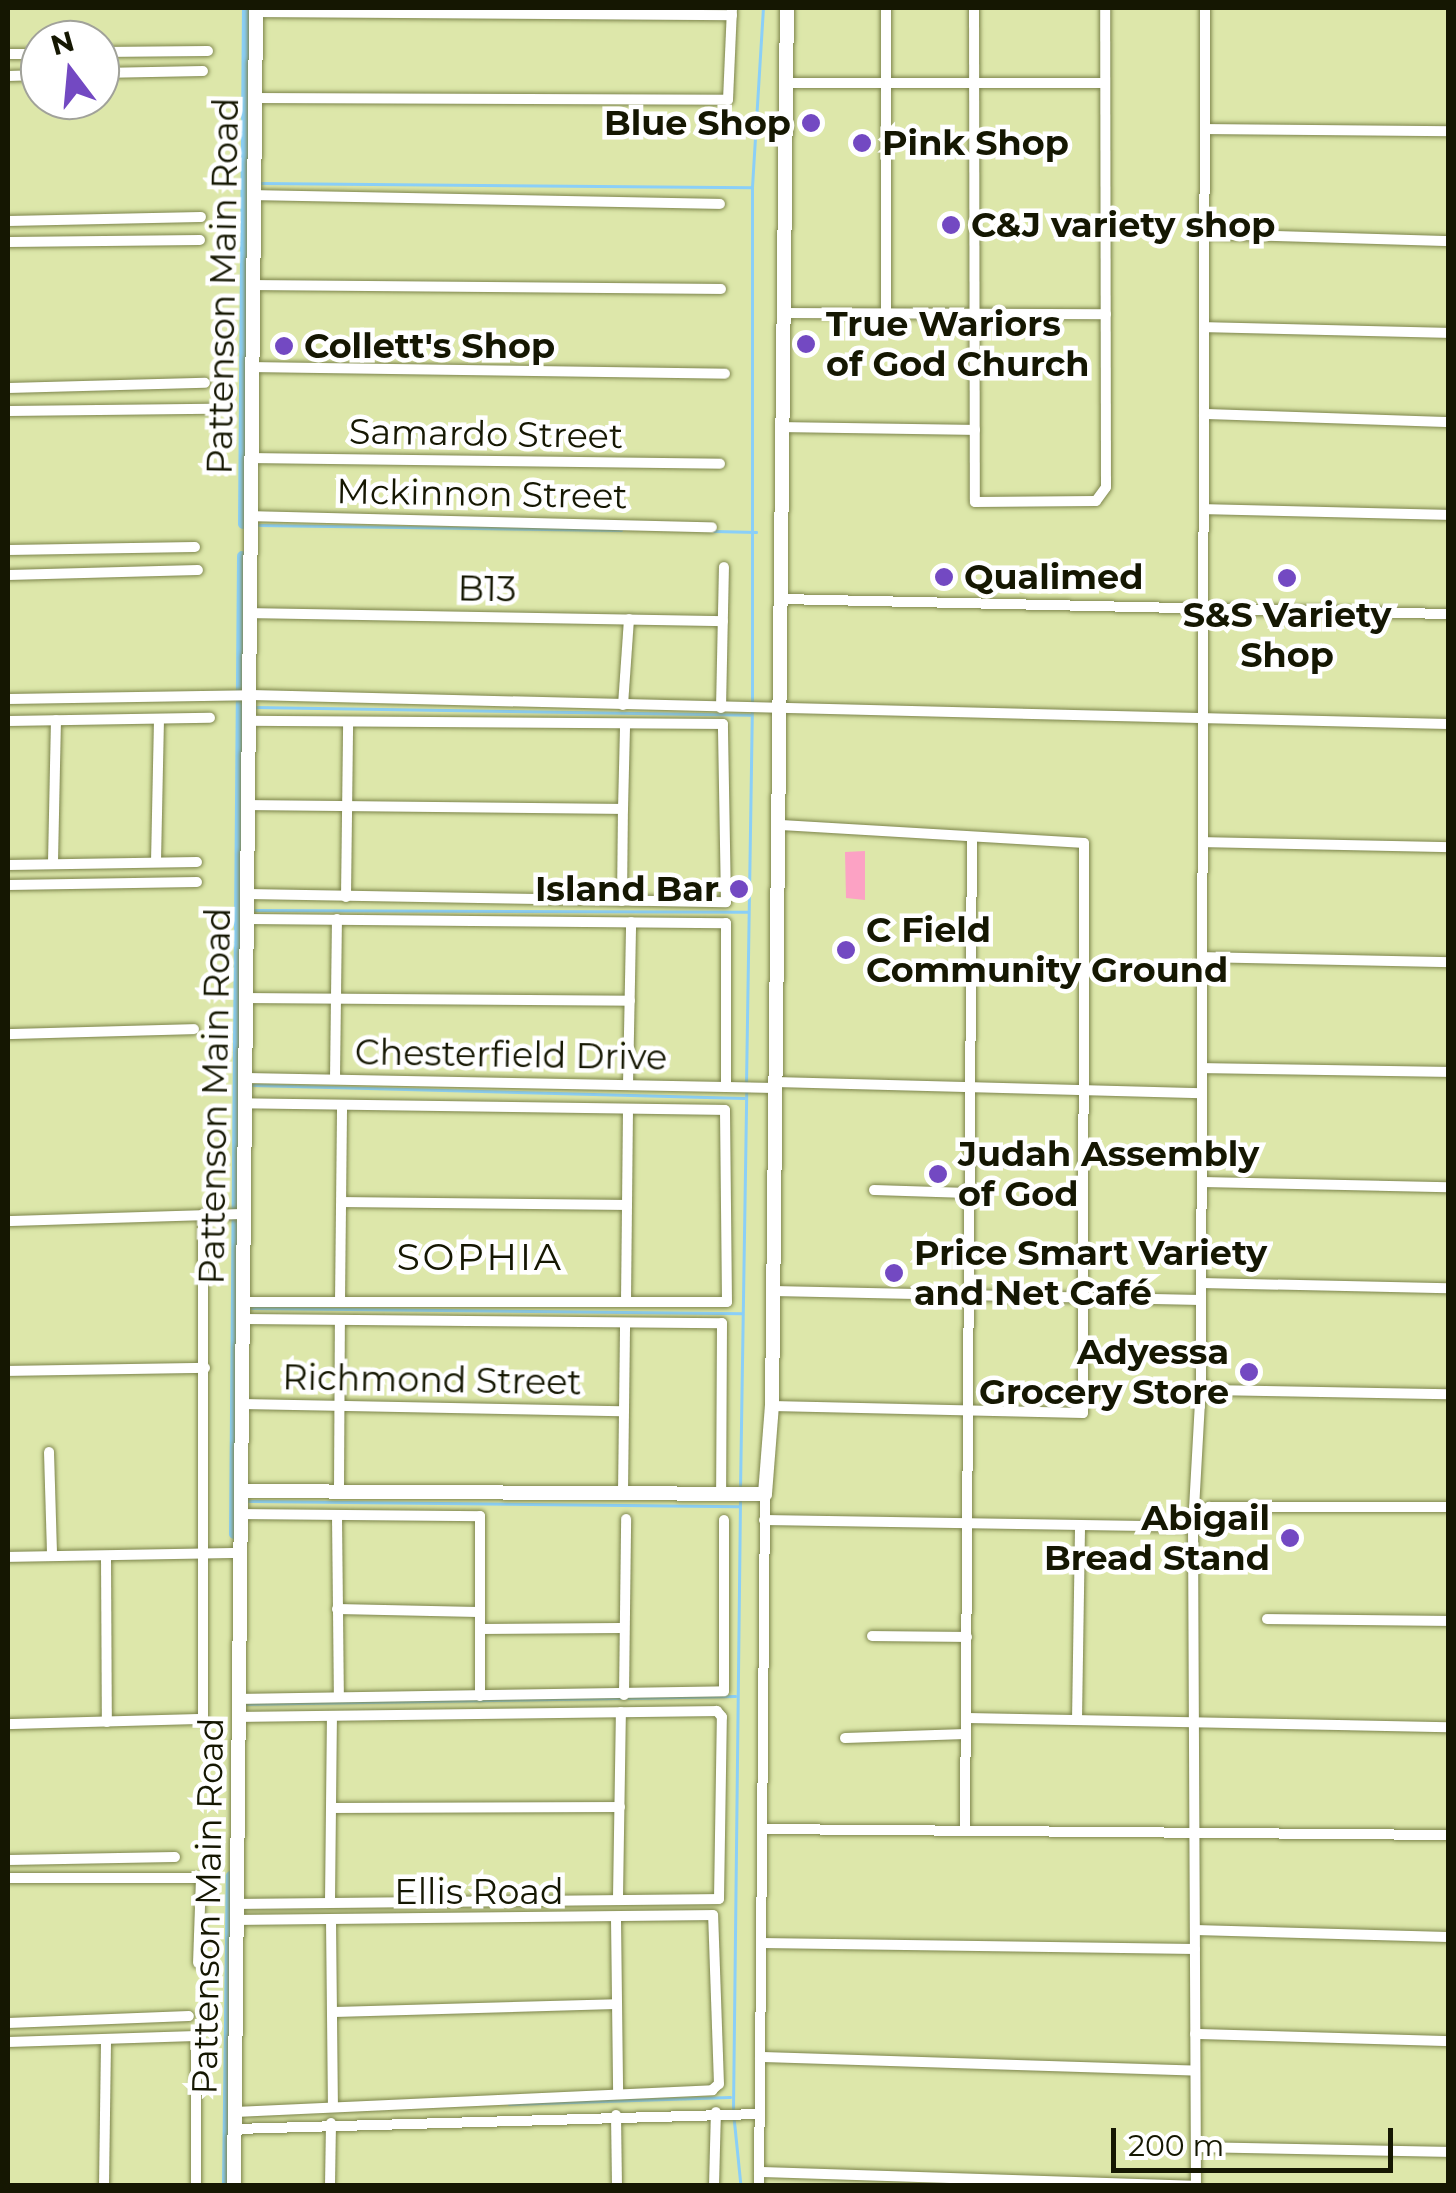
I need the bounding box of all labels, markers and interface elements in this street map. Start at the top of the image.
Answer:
north arrow [20,20,120,120]
text: N [47,24,78,63]
street label: Pattenson Main Road [199,97,247,475]
place label: Blue Shop [604,102,791,144]
marker: Blue Shop [800,112,822,134]
place label: Pink Shop [882,122,1069,164]
marker: Pink Shop [851,132,873,154]
place label: C&J variety shop [971,204,1275,246]
marker: C&J variety shop [940,214,962,236]
place label: True Wariors of God Church [826,303,1090,385]
place label: Collett's Shop [304,325,555,367]
marker: True Wariors of God Church [795,333,817,355]
marker: Collett's Shop [273,335,295,357]
street label: Samardo Street [349,411,623,457]
street label: Mckinnon Street [336,470,628,518]
place label: Qualimed [964,556,1143,598]
marker: Qualimed [933,566,955,588]
street label: B13 [457,567,517,611]
marker: S&S Variety Shop [1276,567,1298,589]
place label: S&S Variety Shop [1183,594,1391,676]
place label: Island Bar [535,868,719,910]
marker: Island Bar [728,878,750,900]
street label: Pattenson Main Road [191,907,239,1285]
place label: C Field Community Ground [866,909,1228,991]
marker: C Field Community Ground [835,939,857,961]
street label: Chesterfield Drive [354,1031,668,1079]
place label: Judah Assembly of God [958,1133,1259,1215]
marker: Judah Assembly of God [927,1163,949,1185]
place label: Price Smart Variety and Net Café [914,1232,1267,1314]
district label: SOPHIA [397,1234,563,1280]
marker: Price Smart Variety and Net Café [883,1262,905,1284]
place label: Adyessa Grocery Store [979,1331,1229,1413]
street label: Richmond Street [282,1356,582,1404]
marker: Adyessa Grocery Store [1238,1361,1260,1383]
place label: Abigail Bread Stand [1044,1497,1270,1579]
marker: Abigail Bread Stand [1279,1527,1301,1549]
street label: Pattenson Main Road [184,1717,232,2095]
street label: Ellis Road [394,1871,564,1913]
scale bar [1116,2108,1398,2170]
text: 200 m [1128,2127,1224,2164]

